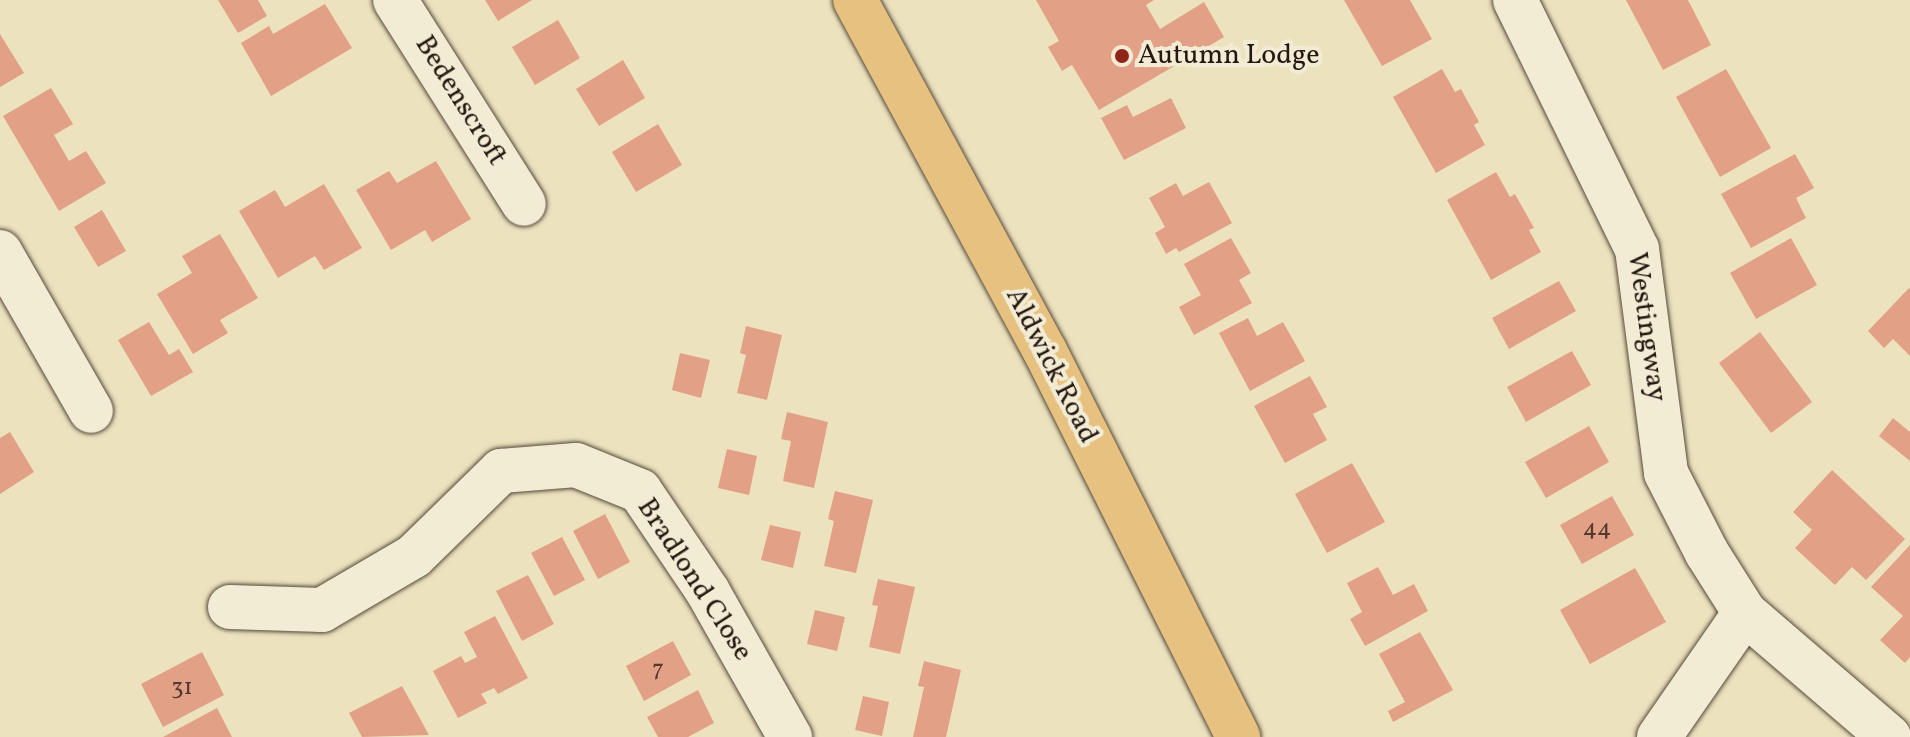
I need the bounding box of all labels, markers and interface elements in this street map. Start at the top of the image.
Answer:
street label: Bedenscroft [407,30,513,172]
place label: Autumn Lodge [1138,39,1320,73]
marker: Autumn Lodge [1113,47,1131,65]
street label: Westingway [1619,250,1673,404]
street label: Aldwick Road [997,283,1105,449]
street label: Bradlond Close [629,492,759,668]
house number: 44 [1583,516,1611,544]
house number: 7 [652,657,664,685]
house number: 31 [171,675,193,703]

